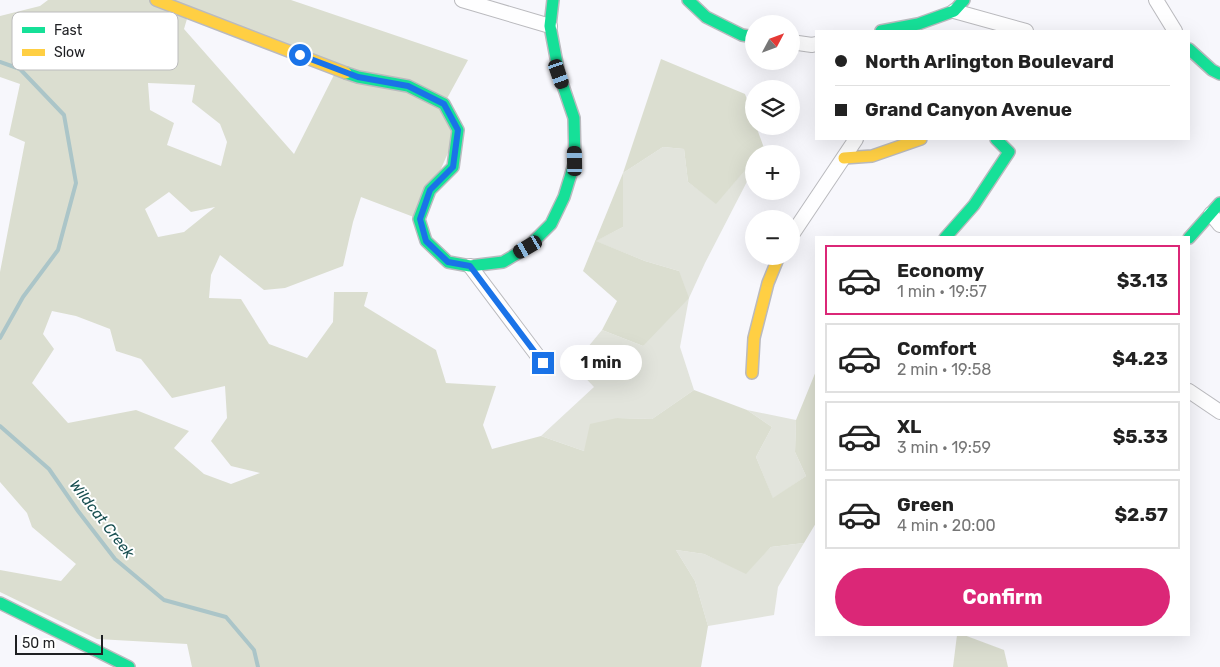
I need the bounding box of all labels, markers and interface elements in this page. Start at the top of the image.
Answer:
legend [12,12,178,70]
north arrow [745,15,800,70]
map controls [745,15,800,265]
text: Fast [54,22,83,39]
text: Slow [54,44,85,61]
route start [289,44,311,66]
text: North Arlington Boulevard [865,50,1114,73]
car [547,57,570,91]
button: layers [745,80,800,135]
text: Grand Canyon Avenue [865,98,1072,121]
button: + [745,145,800,200]
car [567,146,582,176]
button: − [745,210,800,265]
car [511,233,544,261]
icon: car [837,258,882,303]
text: Economy [897,259,984,282]
text: $3.13 [1117,269,1168,292]
text: 1 min · 19:57 [897,282,987,301]
icon: car [837,336,882,381]
text: Comfort [897,337,977,360]
callout: 1 min [560,346,643,380]
text: $4.23 [1112,347,1168,370]
route end [532,352,554,374]
text: 1 min [581,353,621,372]
text: 2 min · 19:58 [897,360,991,379]
icon: car [837,414,882,459]
text: XL [897,415,921,438]
text: $5.33 [1113,425,1168,448]
text: 3 min · 19:59 [897,438,991,457]
water label: Wildcat Creek [66,476,138,562]
icon: car [837,492,882,537]
text: Green [897,493,954,516]
text: $2.57 [1114,503,1168,526]
text: 4 min · 20:00 [897,516,996,535]
button: Confirm [835,568,1170,626]
scale bar [15,632,102,655]
text: 50 m [22,635,55,652]

